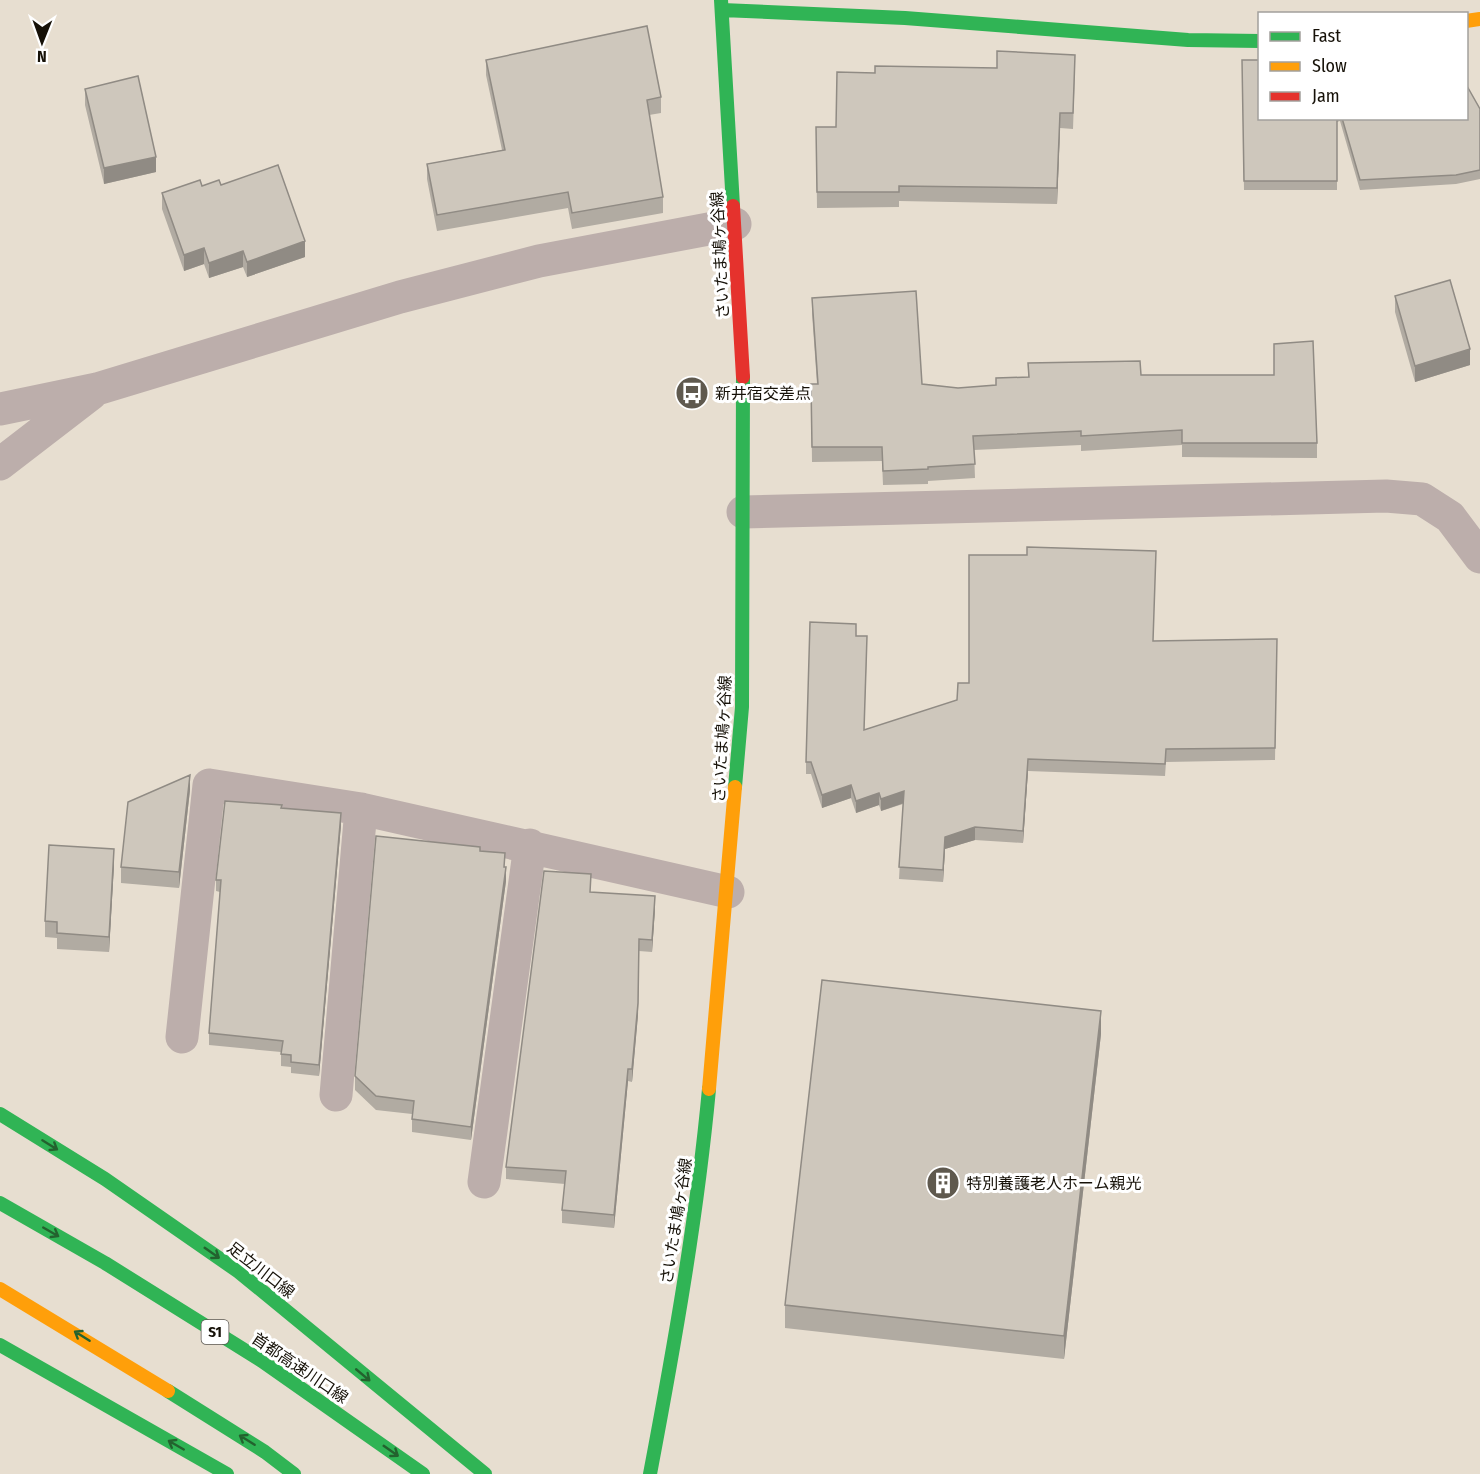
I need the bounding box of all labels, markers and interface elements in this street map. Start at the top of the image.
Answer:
north arrow [12,12,72,72]
legend [1258,12,1468,120]
text: Fast [1312,25,1341,47]
text: N [37,47,47,66]
text: Slow [1312,55,1347,77]
text: Jam [1312,85,1340,107]
street label: さいたま鳩ヶ谷線 [707,191,733,319]
bus stop icon: 新井宿交差点 [674,375,710,411]
place label: 新井宿交差点 [715,384,811,403]
street label: さいたま鳩ヶ谷線 [709,675,735,803]
one-way arrow [41,1139,58,1151]
street label: さいたま鳩ヶ谷線 [657,1157,695,1285]
building icon: 特別養護老人ホーム親光 [925,1165,961,1201]
place label: 特別養護老人ホーム親光 [966,1174,1142,1193]
one-way arrow [42,1226,59,1238]
street label: 足立川口線 [224,1238,298,1302]
one-way arrow [203,1247,220,1259]
road number: S1 [202,1320,228,1344]
street label: 首都高速川口線 [248,1329,352,1407]
one-way arrow [74,1330,91,1342]
one-way arrow [355,1369,371,1382]
one-way arrow [238,1434,255,1447]
one-way arrow [168,1439,186,1450]
one-way arrow [382,1445,399,1457]

